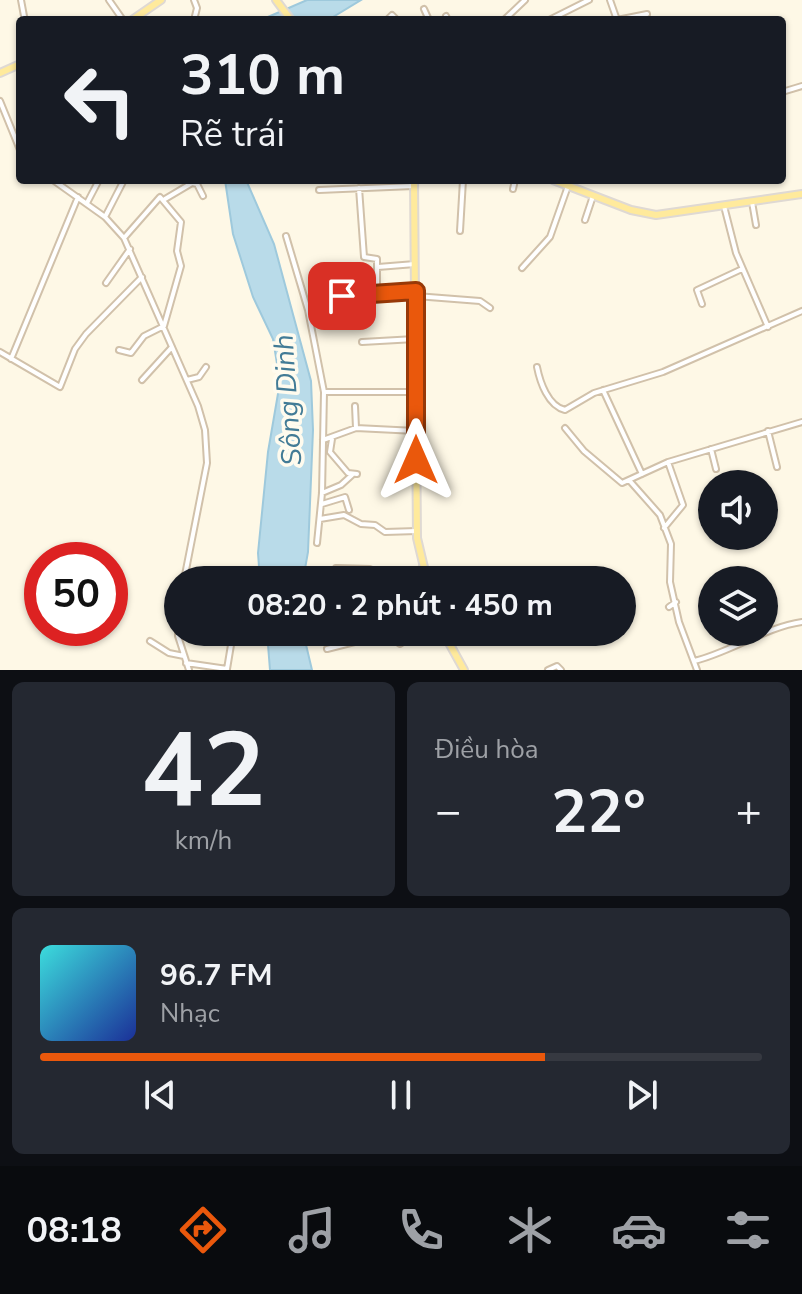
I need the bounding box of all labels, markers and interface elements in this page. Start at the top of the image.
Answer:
text: 310 m [180,37,345,114]
icon: left [48,48,152,152]
text: Rẽ trái [180,110,285,159]
pin [308,262,376,330]
icon: arrive [320,274,364,318]
water label: Sông Dinh [264,333,312,467]
position arrow [374,418,458,502]
map controls [698,470,778,646]
button: sound [698,470,778,550]
speed limit sign: 50 [24,542,128,646]
button: layers [698,566,778,646]
text: 08:20 · 2 phút · 450 m [247,585,553,626]
text: 42 [141,700,266,842]
text: Điều hòa [435,732,538,767]
text: 22° [551,771,646,853]
text: − [435,782,461,842]
text: + [736,782,762,842]
text: km/h [175,823,232,858]
text: 96.7 FM [160,955,272,996]
text: Nhạc [160,996,220,1031]
icon: previous [138,1073,182,1117]
icon: pause [379,1073,423,1117]
icon: next [620,1073,664,1117]
icon: directions [175,1202,231,1258]
icon: music [284,1202,340,1258]
icon: phone [393,1202,449,1258]
icon: climate [502,1202,558,1258]
icon: car [611,1202,667,1258]
icon: filters [720,1202,776,1258]
text: 08:18 [26,1206,122,1255]

